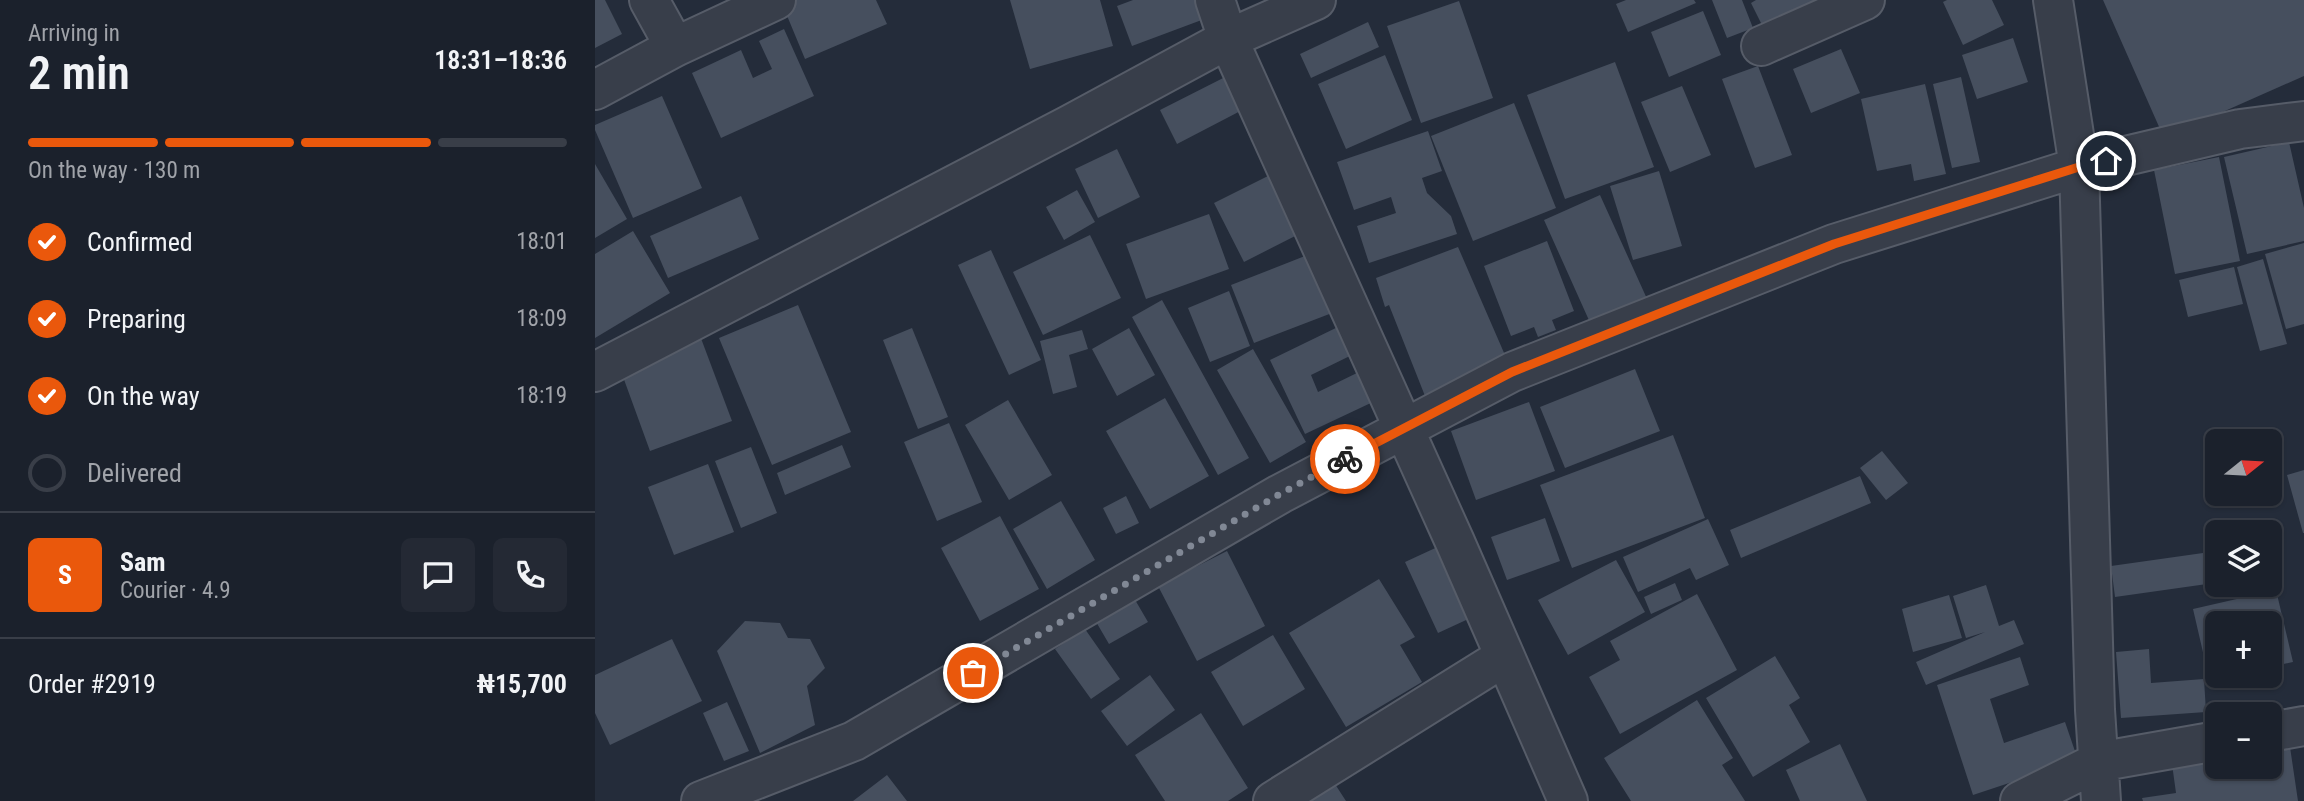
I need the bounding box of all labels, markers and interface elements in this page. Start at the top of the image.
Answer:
text: Arriving in [28,20,120,47]
text: 18:31–18:36 [434,45,567,75]
text: 2 min [28,46,130,100]
pin [2076,131,2136,191]
icon: home [2087,142,2125,180]
text: On the way · 130 m [28,157,200,184]
icon: check [28,223,66,261]
text: Confirmed [87,227,193,257]
text: 18:01 [516,228,567,255]
icon: check [28,300,66,338]
text: Preparing [87,304,186,334]
text: 18:09 [516,305,567,332]
icon: check [28,377,66,415]
text: On the way [87,381,200,411]
text: 18:19 [516,382,567,409]
courier [1310,424,1380,494]
north arrow [2205,429,2282,506]
map controls [2205,429,2282,779]
icon: bike [1326,440,1364,478]
text: Delivered [87,458,182,488]
button: layers [2205,520,2282,597]
button: chat [401,538,475,612]
button: phone [493,538,567,612]
text: Sam [120,547,166,577]
text: S [58,560,72,590]
text: Courier · 4.9 [120,577,231,604]
button: + [2205,611,2282,688]
pin [943,643,1003,703]
icon: bag [954,654,992,692]
text: Order #2919 [28,669,156,699]
text: ₦15,700 [476,669,567,699]
button: − [2205,702,2282,779]

